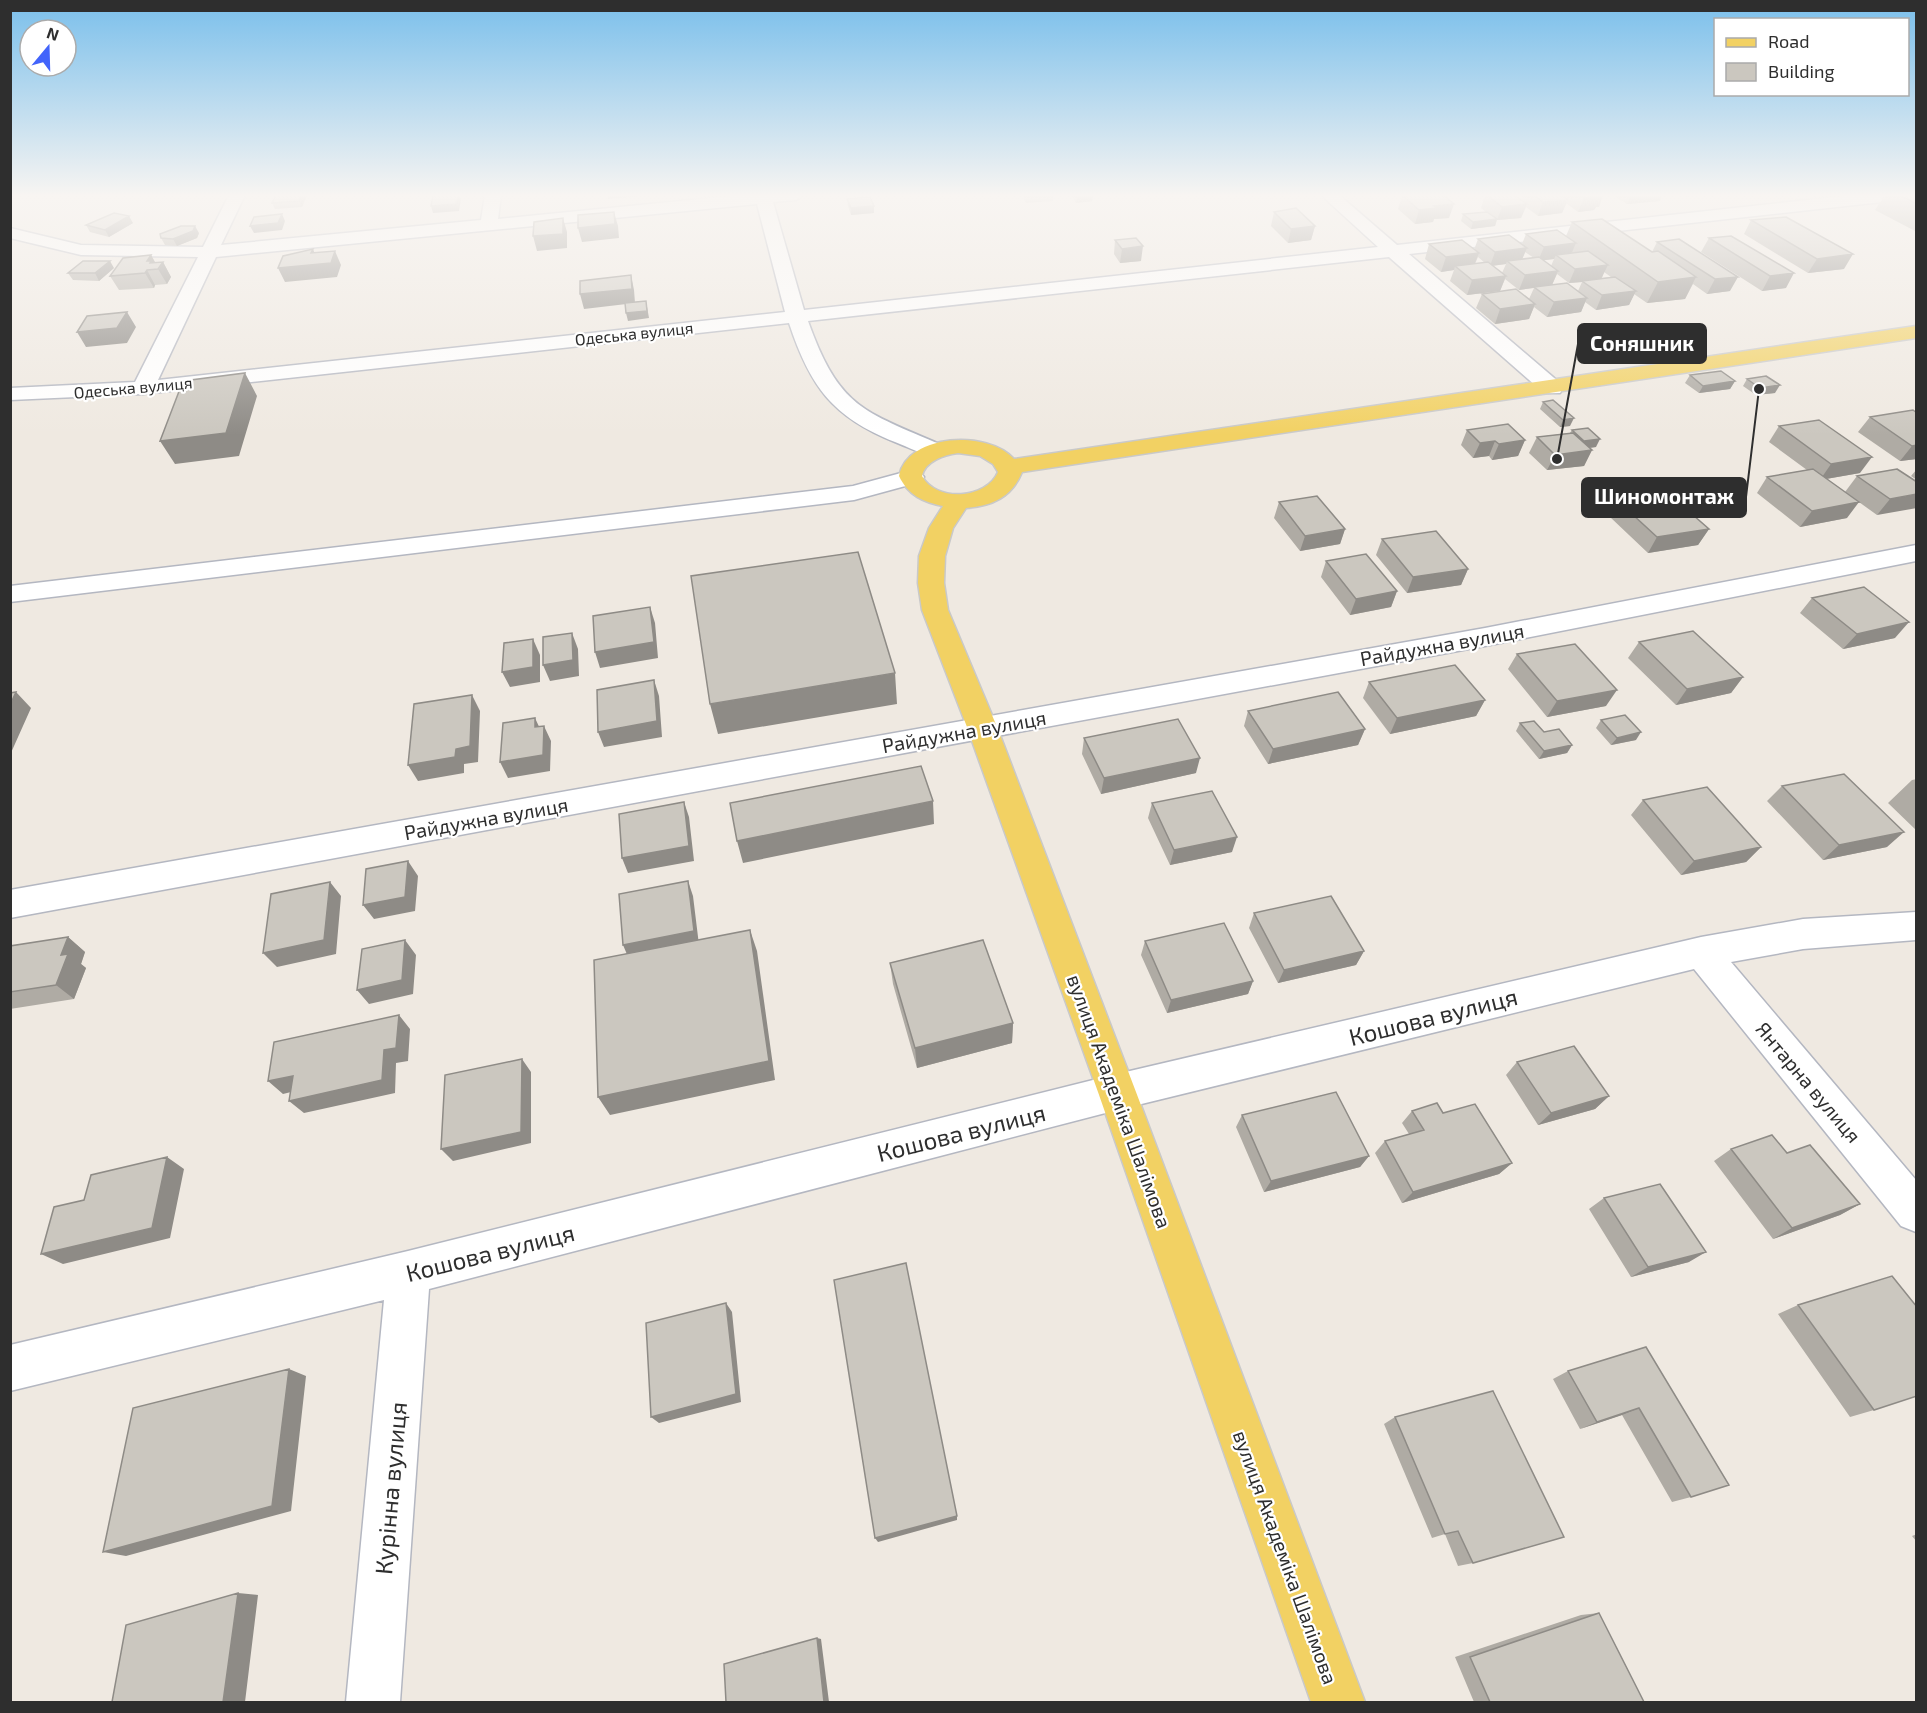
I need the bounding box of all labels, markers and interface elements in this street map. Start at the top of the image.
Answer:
north arrow [18,18,78,78]
legend [1714,18,1909,96]
text: N [44,22,62,44]
text: Road [1768,30,1809,52]
text: Building [1768,60,1835,82]
street label: Одеська вулиця [574,317,694,350]
callout: Соняшник [1578,324,1706,363]
text: Соняшник [1590,330,1694,355]
street label: Одеська вулиця [73,372,193,403]
callout: Шиномонтаж [1582,478,1746,517]
text: Шиномонтаж [1594,483,1734,508]
street label: Райдужна вулиця [1358,618,1526,671]
street label: Райдужна вулиця [880,705,1048,758]
street label: Райдужна вулиця [402,792,570,845]
street label: вулиця Академіка Шалімова [1062,971,1177,1231]
street label: Кошова вулиця [1346,981,1521,1052]
street label: Янтарна вулиця [1751,1017,1866,1148]
street label: Кошова вулиця [874,1097,1049,1168]
street label: Кошова вулиця [403,1217,578,1288]
street label: Курінна вулиця [368,1400,413,1576]
street label: вулиця Академіка Шалімова [1228,1427,1343,1687]

